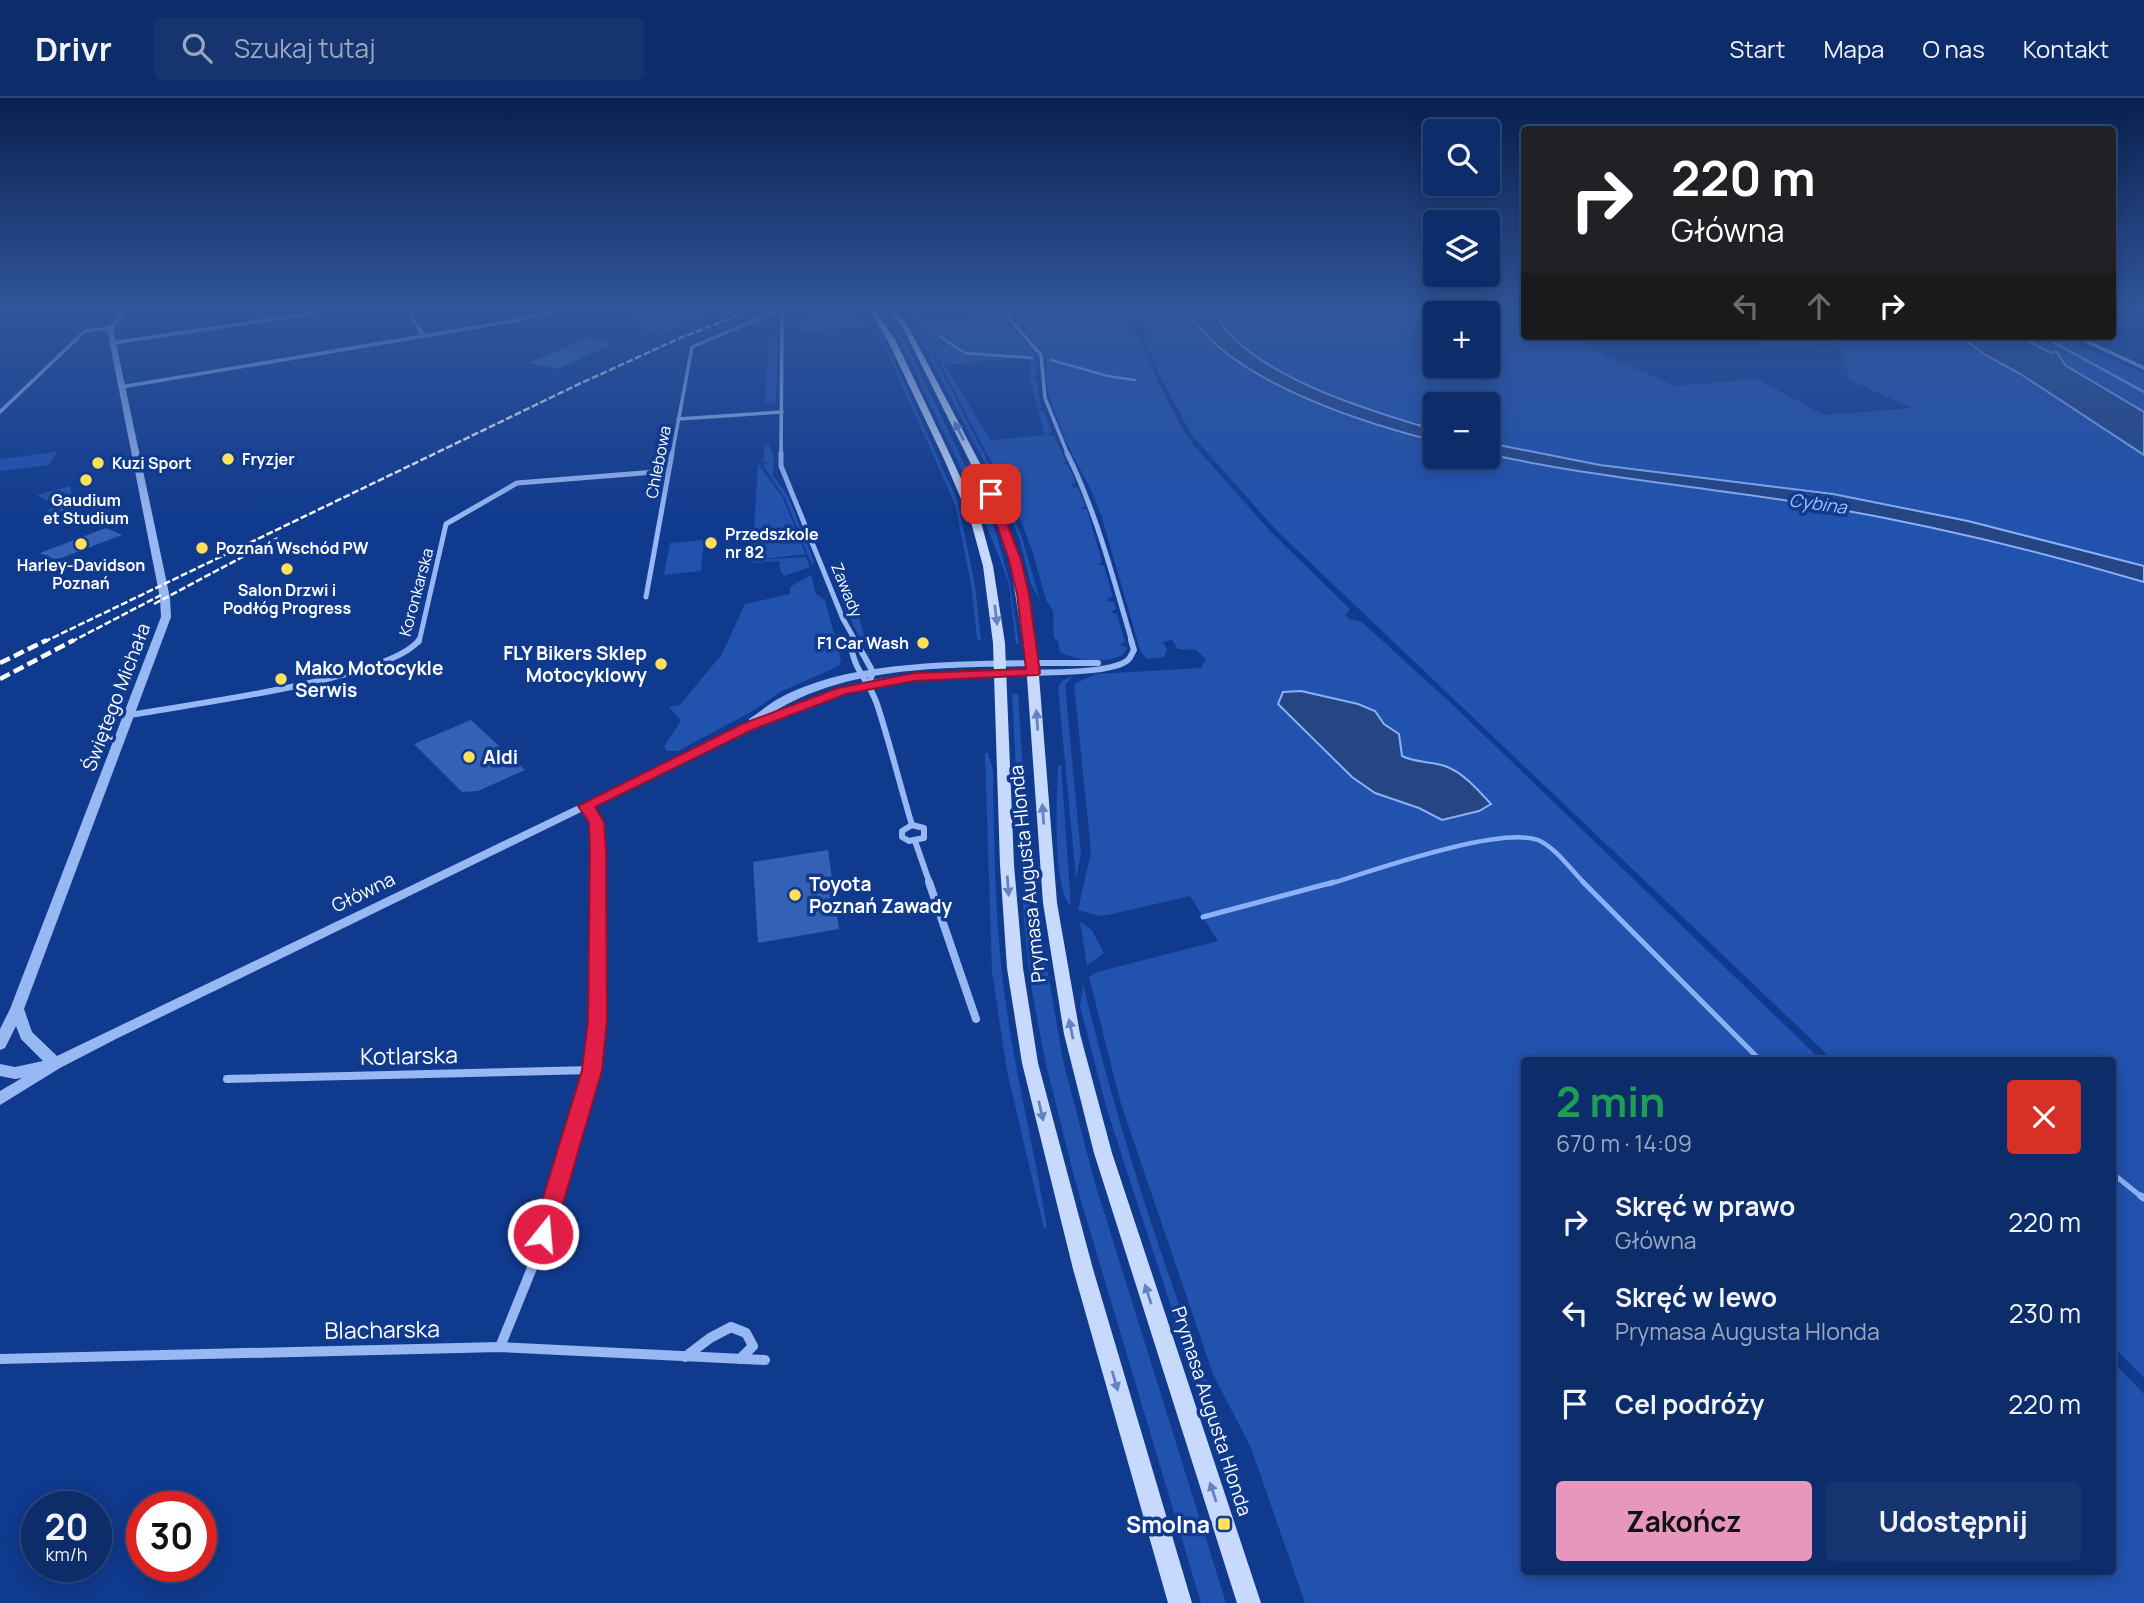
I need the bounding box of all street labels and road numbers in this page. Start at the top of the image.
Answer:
street label: Chlebowa [640,424,676,500]
street label: Koronkarska [394,545,438,639]
street label: Zawady [826,559,868,621]
street label: Świętego Michała [76,619,156,775]
street label: Prymasa Augusta Hlonda [1003,764,1051,984]
street label: Główna [327,866,399,918]
street label: Kotlarska [360,1038,458,1072]
street label: Prymasa Augusta Hlonda [1166,1303,1258,1519]
street label: Blacharska [324,1312,440,1346]

